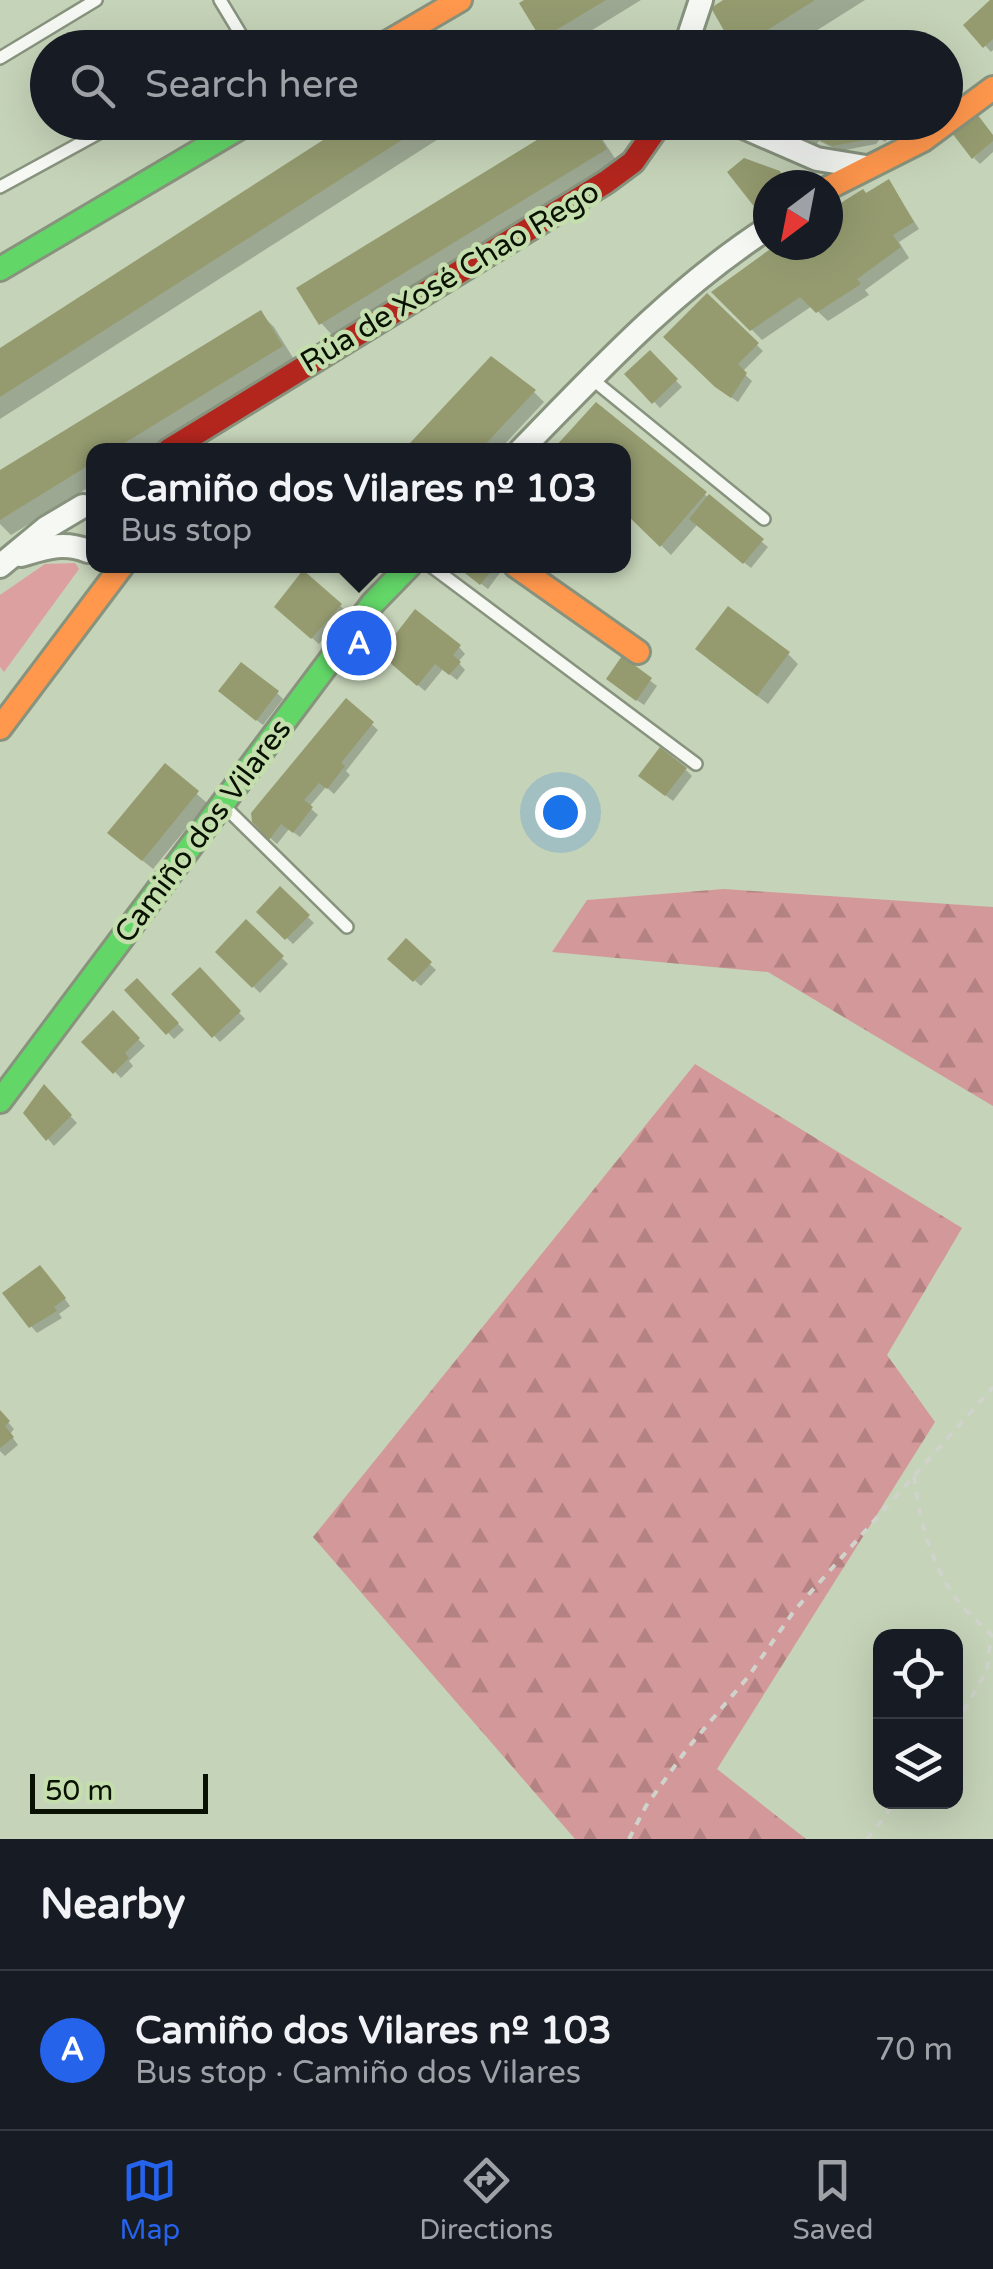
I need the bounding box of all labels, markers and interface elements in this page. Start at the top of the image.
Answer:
search box [30,30,963,140]
icon: search [65,58,120,113]
text: Search here [145,62,359,108]
north arrow [753,170,843,260]
street label: Rúa de Xosé Chao Rego [294,173,606,381]
popup [86,443,631,573]
text: Camiño dos Vilares nº 103 [120,466,597,512]
text: Bus stop [120,512,252,550]
pin: A [326,606,392,680]
street label: Camiño dos Vilares [107,712,299,950]
your location [535,787,586,838]
map controls [873,1629,963,1809]
button: locate [873,1629,963,1719]
button: layers [873,1719,963,1809]
scale bar [30,1769,208,1814]
text: 50 m [45,1774,113,1808]
text: Nearby [40,1879,185,1930]
text: Camiño dos Vilares nº 103 [135,2008,612,2054]
text: A [61,2031,84,2069]
text: 70 m [875,2031,953,2069]
text: Bus stop · Camiño dos Vilares [135,2054,581,2092]
tab: Map [120,2153,180,2247]
tab: Directions [419,2153,553,2247]
tab: Saved [792,2153,873,2247]

